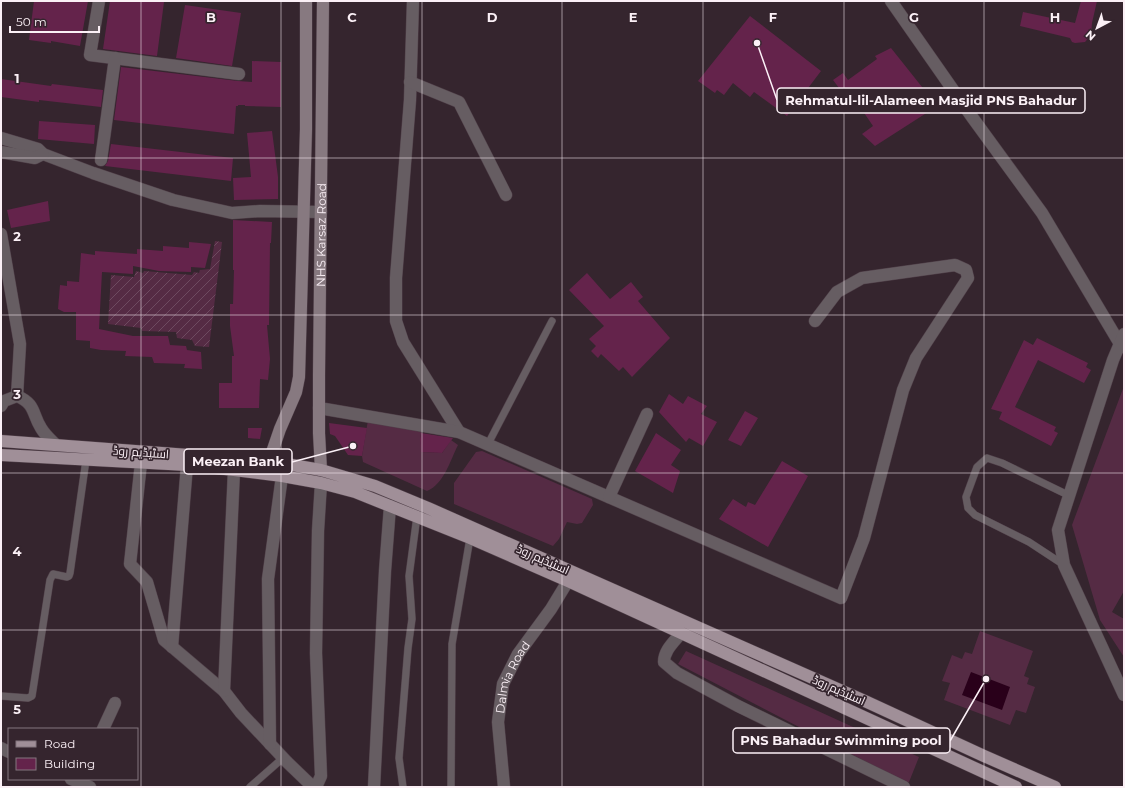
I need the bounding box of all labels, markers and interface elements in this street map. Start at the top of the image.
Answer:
scale bar [10,8,99,34]
north arrow [1077,8,1117,48]
text: B [206,9,216,25]
text: C [347,9,357,25]
text: D [487,9,498,25]
text: E [629,9,638,25]
text: F [769,9,777,25]
text: G [909,9,919,25]
text: H [1050,9,1060,25]
text: 50 m [16,14,47,29]
text: N [1082,27,1098,44]
text: 1 [14,70,20,86]
callout: Rehmatul-lil-Alameen Masjid PNS Bahadur [777,88,1085,113]
text: Rehmatul-lil-Alameen Masjid PNS Bahadur [785,92,1077,108]
street label: NHS Karsaz Road [312,183,329,287]
text: 2 [13,228,21,244]
text: 3 [12,386,21,402]
street label: اسٹیڈیم روڈ [112,443,170,462]
callout: Meezan Bank [184,449,292,474]
text: Meezan Bank [192,453,284,469]
street label: اسٹیڈیم روڈ [514,541,572,578]
text: 4 [13,543,22,559]
street label: Dalmia Road [492,638,533,714]
street label: اسٹیڈیم روڈ [810,672,868,709]
text: 5 [13,701,21,717]
legend [8,728,138,780]
callout: PNS Bahadur Swimming pool [733,728,950,753]
text: PNS Bahadur Swimming pool [740,732,942,748]
text: Road [44,736,75,751]
text: Building [44,756,95,771]

